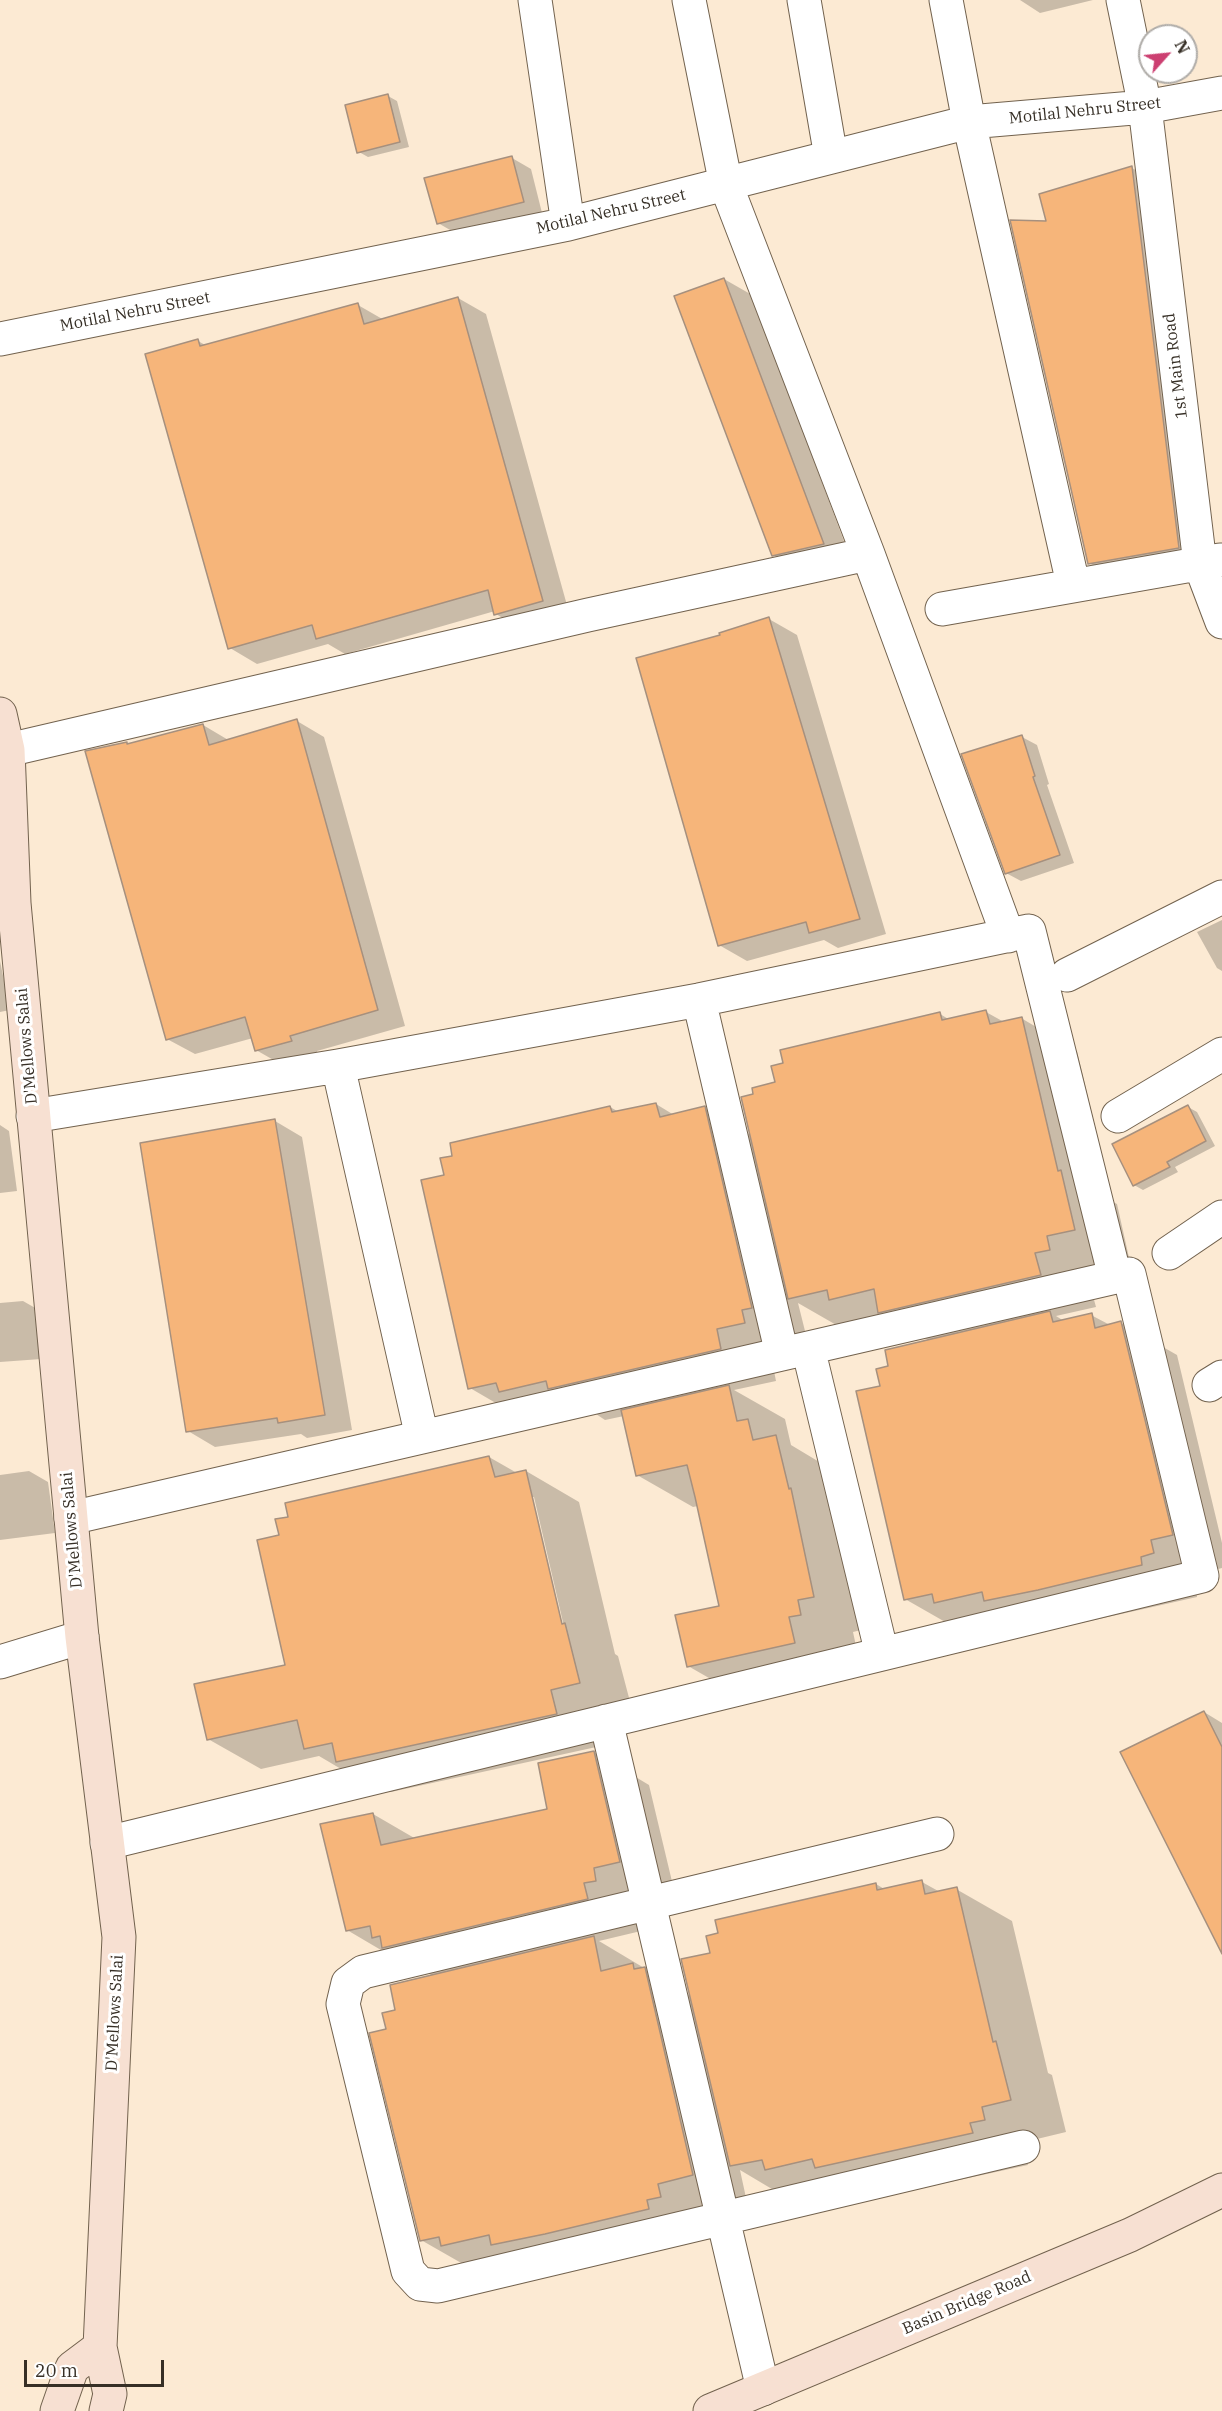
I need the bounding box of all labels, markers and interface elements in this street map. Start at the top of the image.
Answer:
north arrow [1138,24,1198,84]
text: N [1170,37,1194,57]
street label: Motilal Nehru Street [1008,93,1162,129]
street label: Motilal Nehru Street [534,185,688,239]
street label: Motilal Nehru Street [58,288,212,336]
street label: 1st Main Road [1160,312,1192,420]
street label: D'Mellows Salai [12,987,42,1105]
street label: D'Mellows Salai [57,1471,87,1589]
street label: D'Mellows Salai [102,1954,128,2072]
street label: Basin Bridge Road [900,2267,1034,2339]
scale bar [27,2348,166,2386]
text: 20 m [35,2359,78,2382]

